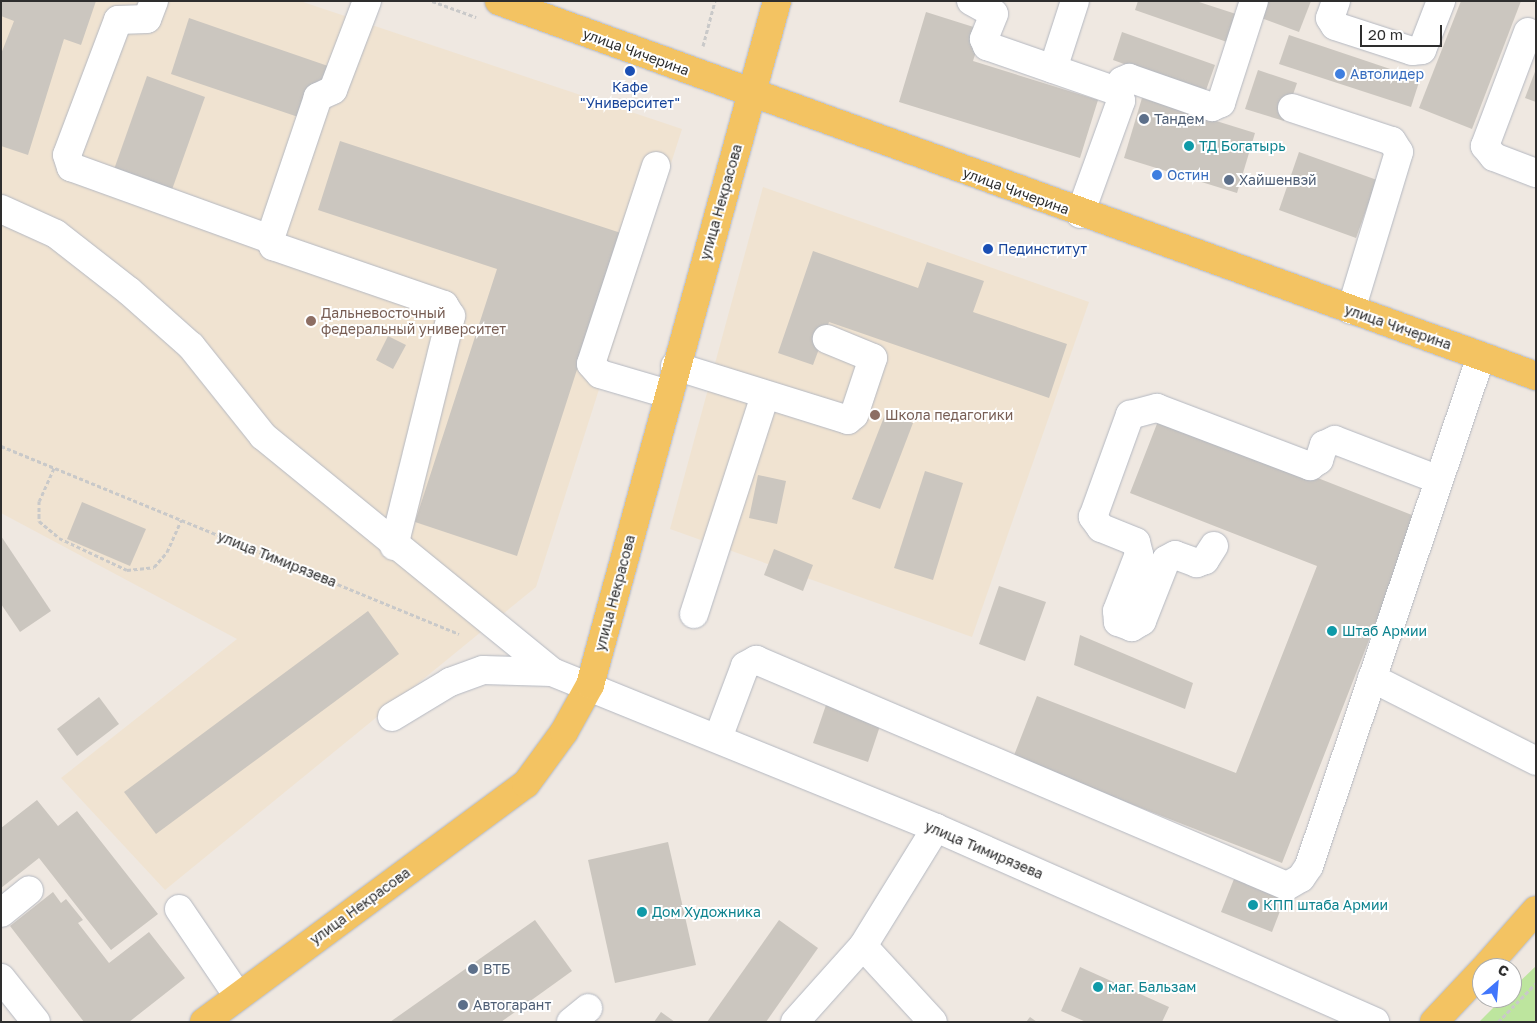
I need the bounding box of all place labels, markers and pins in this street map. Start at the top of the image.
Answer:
marker: Кафе "Университет" [624,65,636,77]
place label: Автолидер [1350,66,1424,82]
marker: Автолидер [1334,68,1346,80]
place label: Кафе "Университет" [580,79,680,111]
place label: Тандем [1154,111,1205,127]
marker: Тандем [1138,113,1150,125]
place label: ТД Богатырь [1199,138,1286,154]
marker: ТД Богатырь [1183,140,1195,152]
place label: Остин [1167,167,1209,183]
marker: Остин [1151,169,1163,181]
place label: Хайшенвэй [1239,172,1317,188]
marker: Хайшенвэй [1223,174,1235,186]
place label: Пединститут [998,241,1087,257]
marker: Пединститут [982,243,994,255]
place label: Дальневосточный федеральный университет [321,305,506,338]
marker: Дальневосточный федеральный университет [305,315,317,327]
place label: Школа педагогики [885,407,1013,423]
marker: Школа педагогики [869,409,881,421]
place label: Штаб Армии [1342,623,1427,639]
marker: Штаб Армии [1326,625,1338,637]
place label: КПП штаба Армии [1263,897,1388,913]
marker: КПП штаба Армии [1247,899,1259,911]
place label: Дом Художника [652,904,761,920]
marker: Дом Художника [636,906,648,918]
place label: ВТБ [483,961,510,977]
marker: ВТБ [467,963,479,975]
place label: маг. Бальзам [1108,979,1196,995]
marker: маг. Бальзам [1092,981,1104,993]
place label: Автогарант [473,997,551,1013]
marker: Автогарант [457,999,469,1011]

